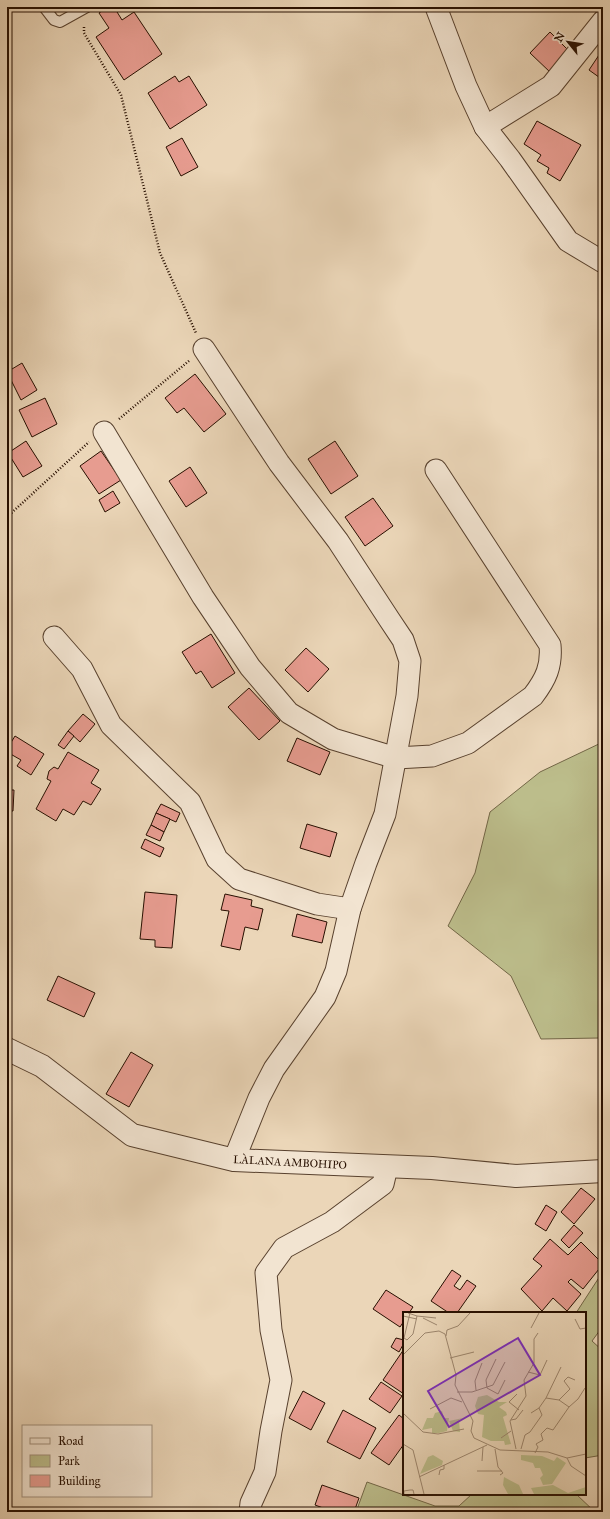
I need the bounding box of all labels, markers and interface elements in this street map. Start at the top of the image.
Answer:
north arrow [548,22,588,62]
text: N [552,29,568,45]
street label: LÀLANA AMBOHIPO [233,1153,347,1172]
inset map [403,1312,586,1495]
legend [22,1425,152,1497]
text: Road [58,1434,84,1448]
text: Park [58,1454,80,1468]
text: Building [58,1474,101,1489]

